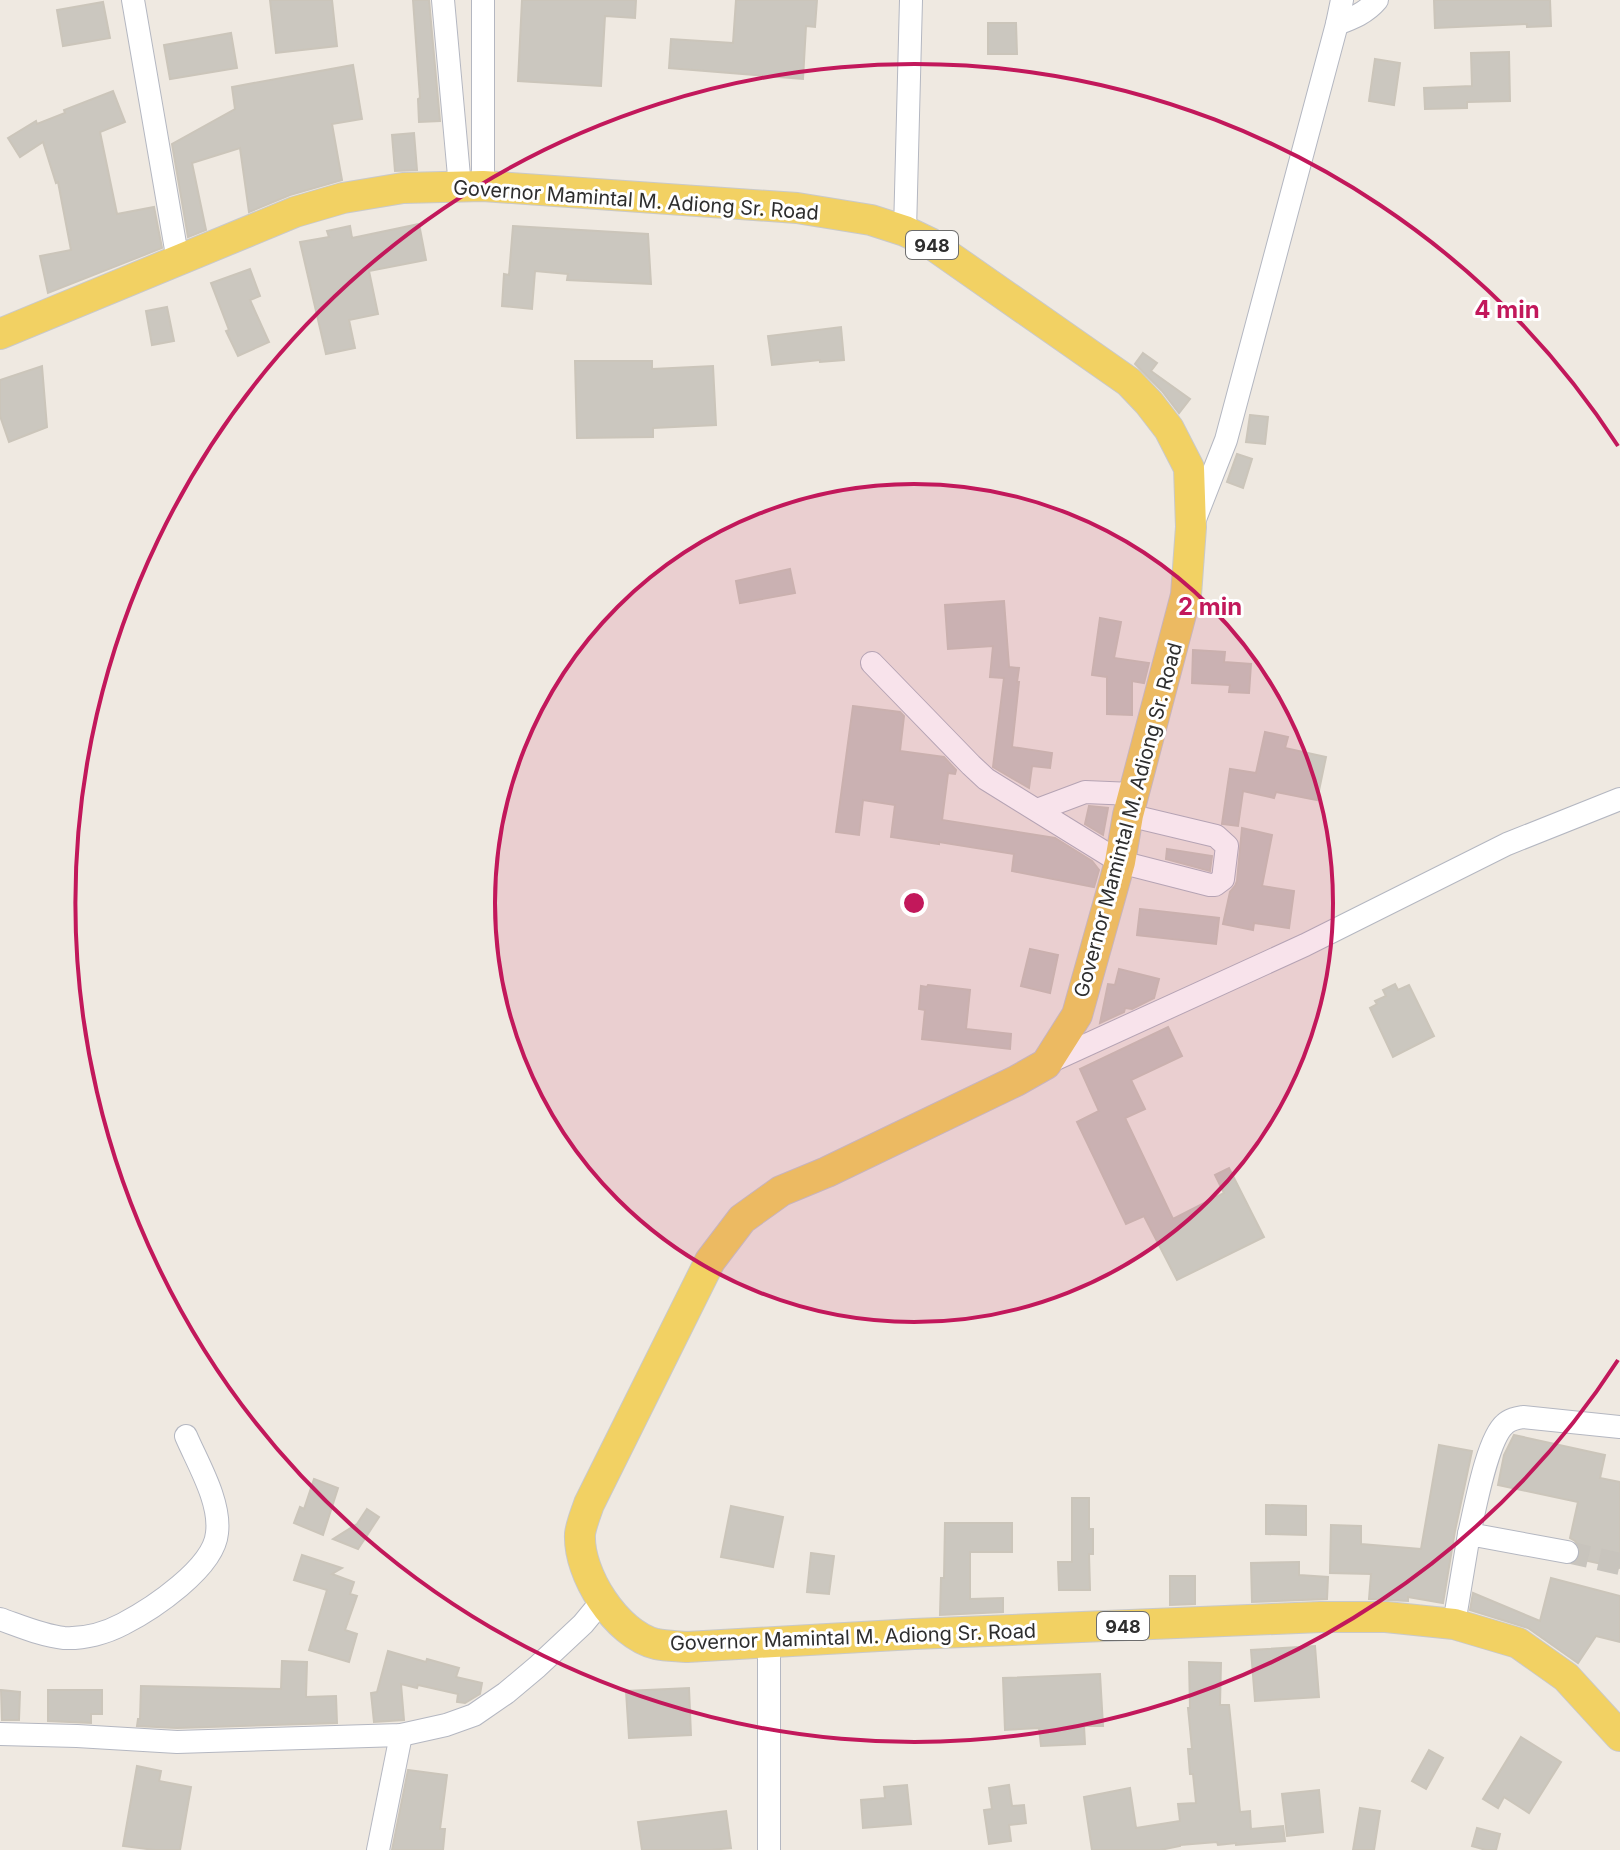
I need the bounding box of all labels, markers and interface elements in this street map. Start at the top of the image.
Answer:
street label: Governor Mamintal M. Adiong Sr. Road [452,175,820,225]
road number: 948 [906,231,958,259]
text: 4 min [1474,295,1540,324]
text: 2 min [1178,592,1242,621]
street label: Governor Mamintal M. Adiong Sr. Road [1069,640,1187,1000]
centre of rings [900,889,928,917]
road number: 948 [1097,1612,1149,1640]
street label: Governor Mamintal M. Adiong Sr. Road [669,1619,1037,1655]

